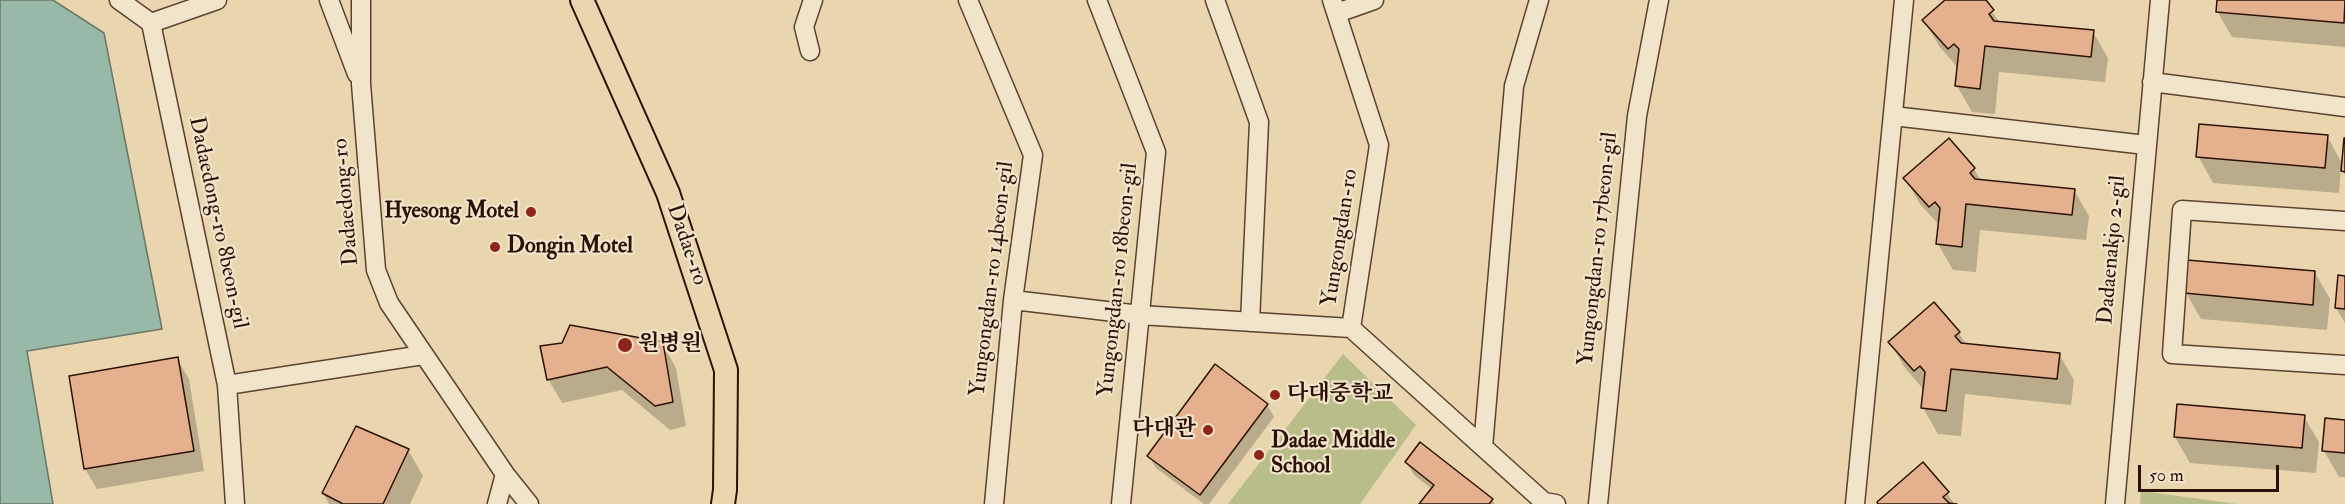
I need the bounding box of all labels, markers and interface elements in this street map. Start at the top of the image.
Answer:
street label: Dadaedong-ro 8beon-gil [182,115,252,331]
street label: Yungongdan-ro 17beon-gil [1574,131,1624,367]
street label: Dadaedong-ro [328,137,366,267]
street label: Yungongdan-ro 14beon-gil [965,160,1021,398]
street label: Yungongdan-ro 18beon-gil [1094,162,1144,398]
street label: Yungongdan-ro [1317,167,1365,309]
street label: Dadaenakjo 2-gil [2093,174,2133,326]
place label: Hyesong Motel [384,199,519,225]
street label: Dadae-ro [660,201,712,289]
marker: Hyesong Motel [524,205,538,219]
place label: Dongin Motel [507,234,633,260]
marker: Dongin Motel [488,240,502,254]
place label: 원병원 [638,332,702,358]
marker: 원병원 [616,336,634,354]
place label: 다대중학교 [1287,382,1393,408]
marker: 다대중학교 [1268,388,1282,402]
place label: 다대관 [1132,417,1196,443]
marker: 다대관 [1201,423,1215,437]
place label: Dadae Middle School [1271,429,1395,481]
marker: Dadae Middle School [1252,448,1266,462]
scale bar [2141,453,2282,491]
text: 50 m [2149,464,2184,487]

